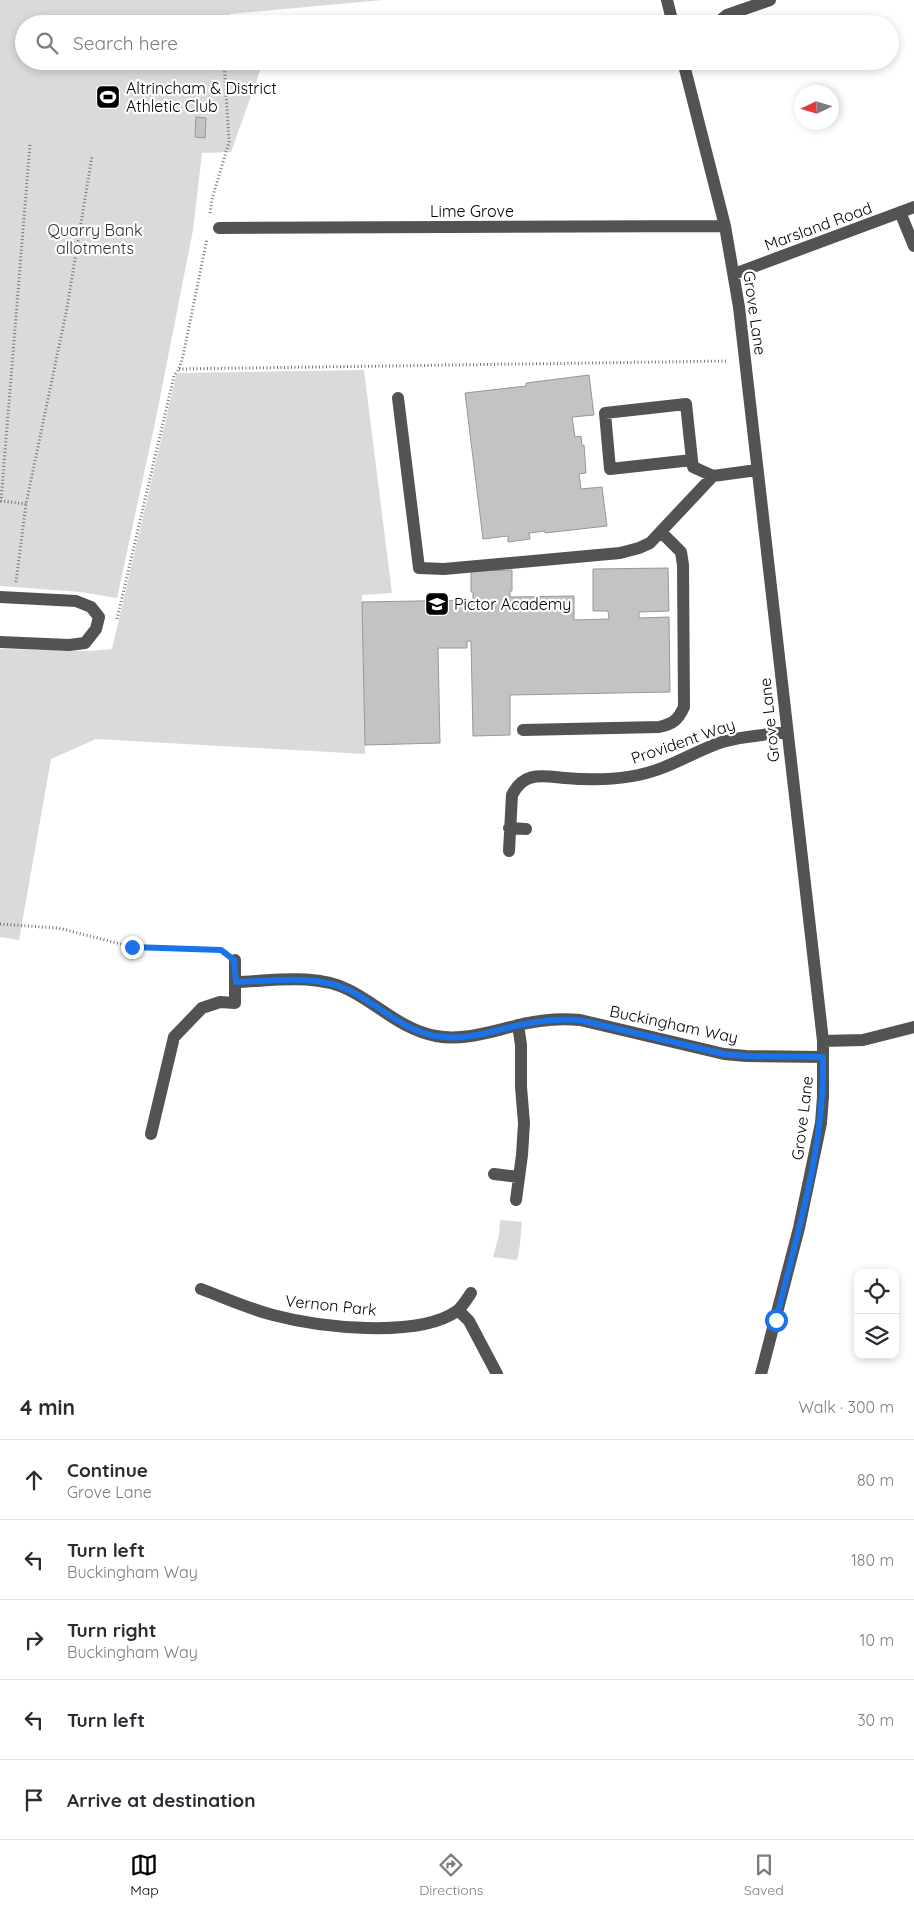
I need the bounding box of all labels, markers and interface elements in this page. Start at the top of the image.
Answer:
search box [15,15,899,70]
icon: search [33,29,61,57]
text: Search here [73,31,178,55]
place label: Altrincham & District Athletic Club [126,78,277,116]
sports icon: Altrincham & District Athletic Club [95,84,121,110]
north arrow [794,85,839,130]
street label: Marsland Road [761,197,875,255]
street label: Lime Grove [430,201,514,221]
park label: Quarry Bank allotments [48,220,142,258]
street label: Grove Lane [739,270,771,356]
school or university icon: Pictor Academy [424,591,450,617]
place label: Pictor Academy [454,594,571,614]
street label: Grove Lane [755,677,783,763]
street label: Provident Way [628,714,738,768]
route end [121,936,144,959]
street label: Buckingham Way [608,1001,740,1047]
street label: Grove Lane [787,1075,817,1161]
map controls [854,1269,899,1359]
button: locate [854,1269,899,1314]
street label: Vernon Park [284,1290,378,1320]
route start [765,1309,788,1332]
button: layers [854,1314,899,1359]
text: 4 min [20,1394,75,1420]
text: Walk · 300 m [799,1397,894,1417]
text: Continue [67,1458,148,1482]
icon: ahead [20,1466,48,1494]
text: 80 m [857,1470,894,1490]
text: Grove Lane [67,1482,152,1502]
text: Turn left [67,1538,145,1562]
icon: left [20,1546,48,1574]
text: 180 m [851,1550,894,1570]
text: Buckingham Way [67,1562,198,1582]
text: Turn right [67,1618,156,1642]
icon: right [20,1626,48,1654]
text: 10 m [860,1630,894,1650]
text: Buckingham Way [67,1642,198,1662]
icon: left [20,1706,48,1734]
text: Turn left [67,1708,145,1732]
text: 30 m [857,1710,894,1730]
icon: arrive [20,1786,48,1814]
text: Arrive at destination [67,1788,256,1812]
tab: Map [130,1851,159,1899]
tab: Directions [419,1851,483,1899]
tab: Saved [744,1851,784,1899]

